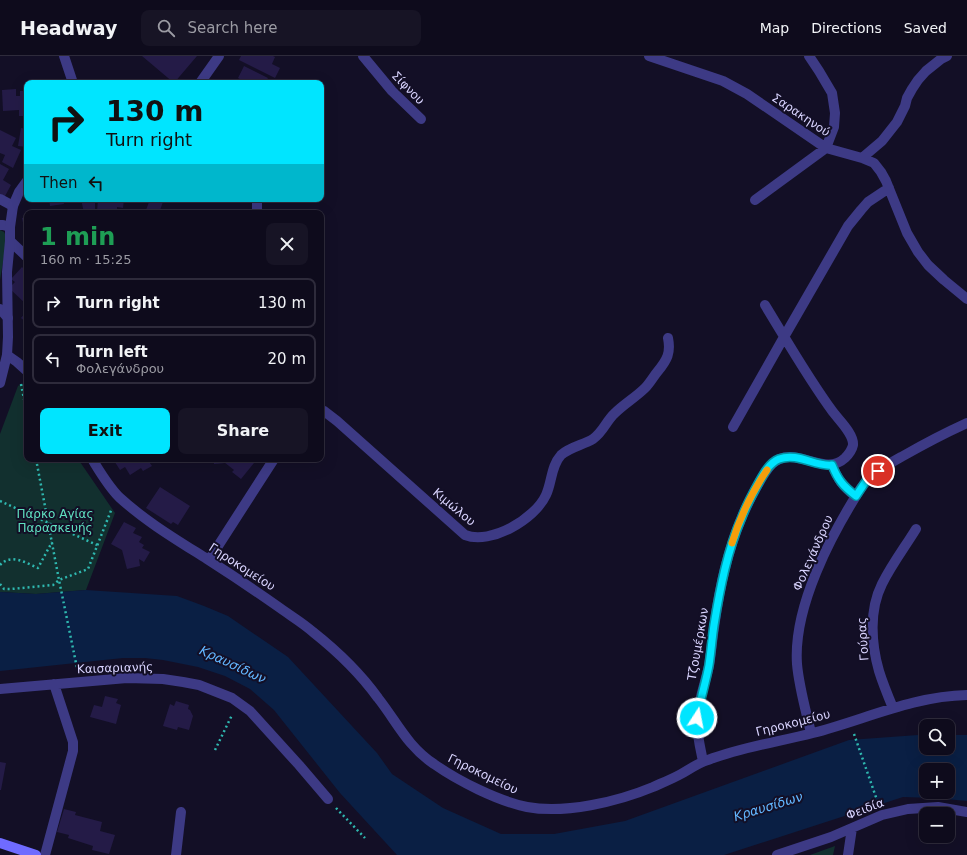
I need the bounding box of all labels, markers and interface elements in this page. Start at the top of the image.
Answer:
search box [141,10,421,46]
text: Headway [20,17,117,39]
icon: search [155,17,177,39]
text: Search here [187,19,278,37]
text: Map [760,20,789,36]
text: Directions [811,20,882,36]
text: Saved [904,20,947,36]
street label: Σίφνου [389,69,427,107]
street label: Σαρακηνού [769,91,833,139]
text: 130 m [106,95,203,128]
icon: right [40,96,92,148]
text: Turn right [106,129,192,150]
icon: left [85,172,107,194]
text: Then [40,174,77,192]
text: 1 min [40,223,115,251]
button: close [266,223,308,265]
text: 160 m · 15:25 [40,252,131,267]
icon: right [42,292,64,314]
text: Turn right [76,294,160,312]
text: 130 m [258,294,306,312]
text: Turn left [76,343,148,361]
icon: left [42,348,64,370]
text: 20 m [268,350,306,368]
text: Φολεγάνδρου [76,361,164,376]
button: Exit [40,408,170,454]
button: Share [178,408,308,454]
pin [861,454,895,488]
icon: arrive [867,460,889,482]
street label: Κιμώλου [430,485,478,529]
park label: Πάρκο Αγίας Παρασκευής [16,507,94,535]
street label: Φολεγάνδρου [790,513,836,593]
street label: Γηροκομείου [206,540,278,594]
street label: Τζουμέρκων [685,606,711,682]
street label: Γούρας [854,617,872,661]
water label: Κραυσίδων [197,643,268,686]
street label: Καισαριανής [77,660,153,676]
position arrow [676,697,718,739]
street label: Γηροκομείου [754,707,832,739]
map controls [919,719,955,843]
button: search [919,719,955,755]
street label: Γηροκομείου [446,751,520,797]
button: + [919,763,955,799]
water label: Κραυσίδων [732,789,805,824]
street label: Φειδία [844,795,886,823]
button: − [919,807,955,843]

